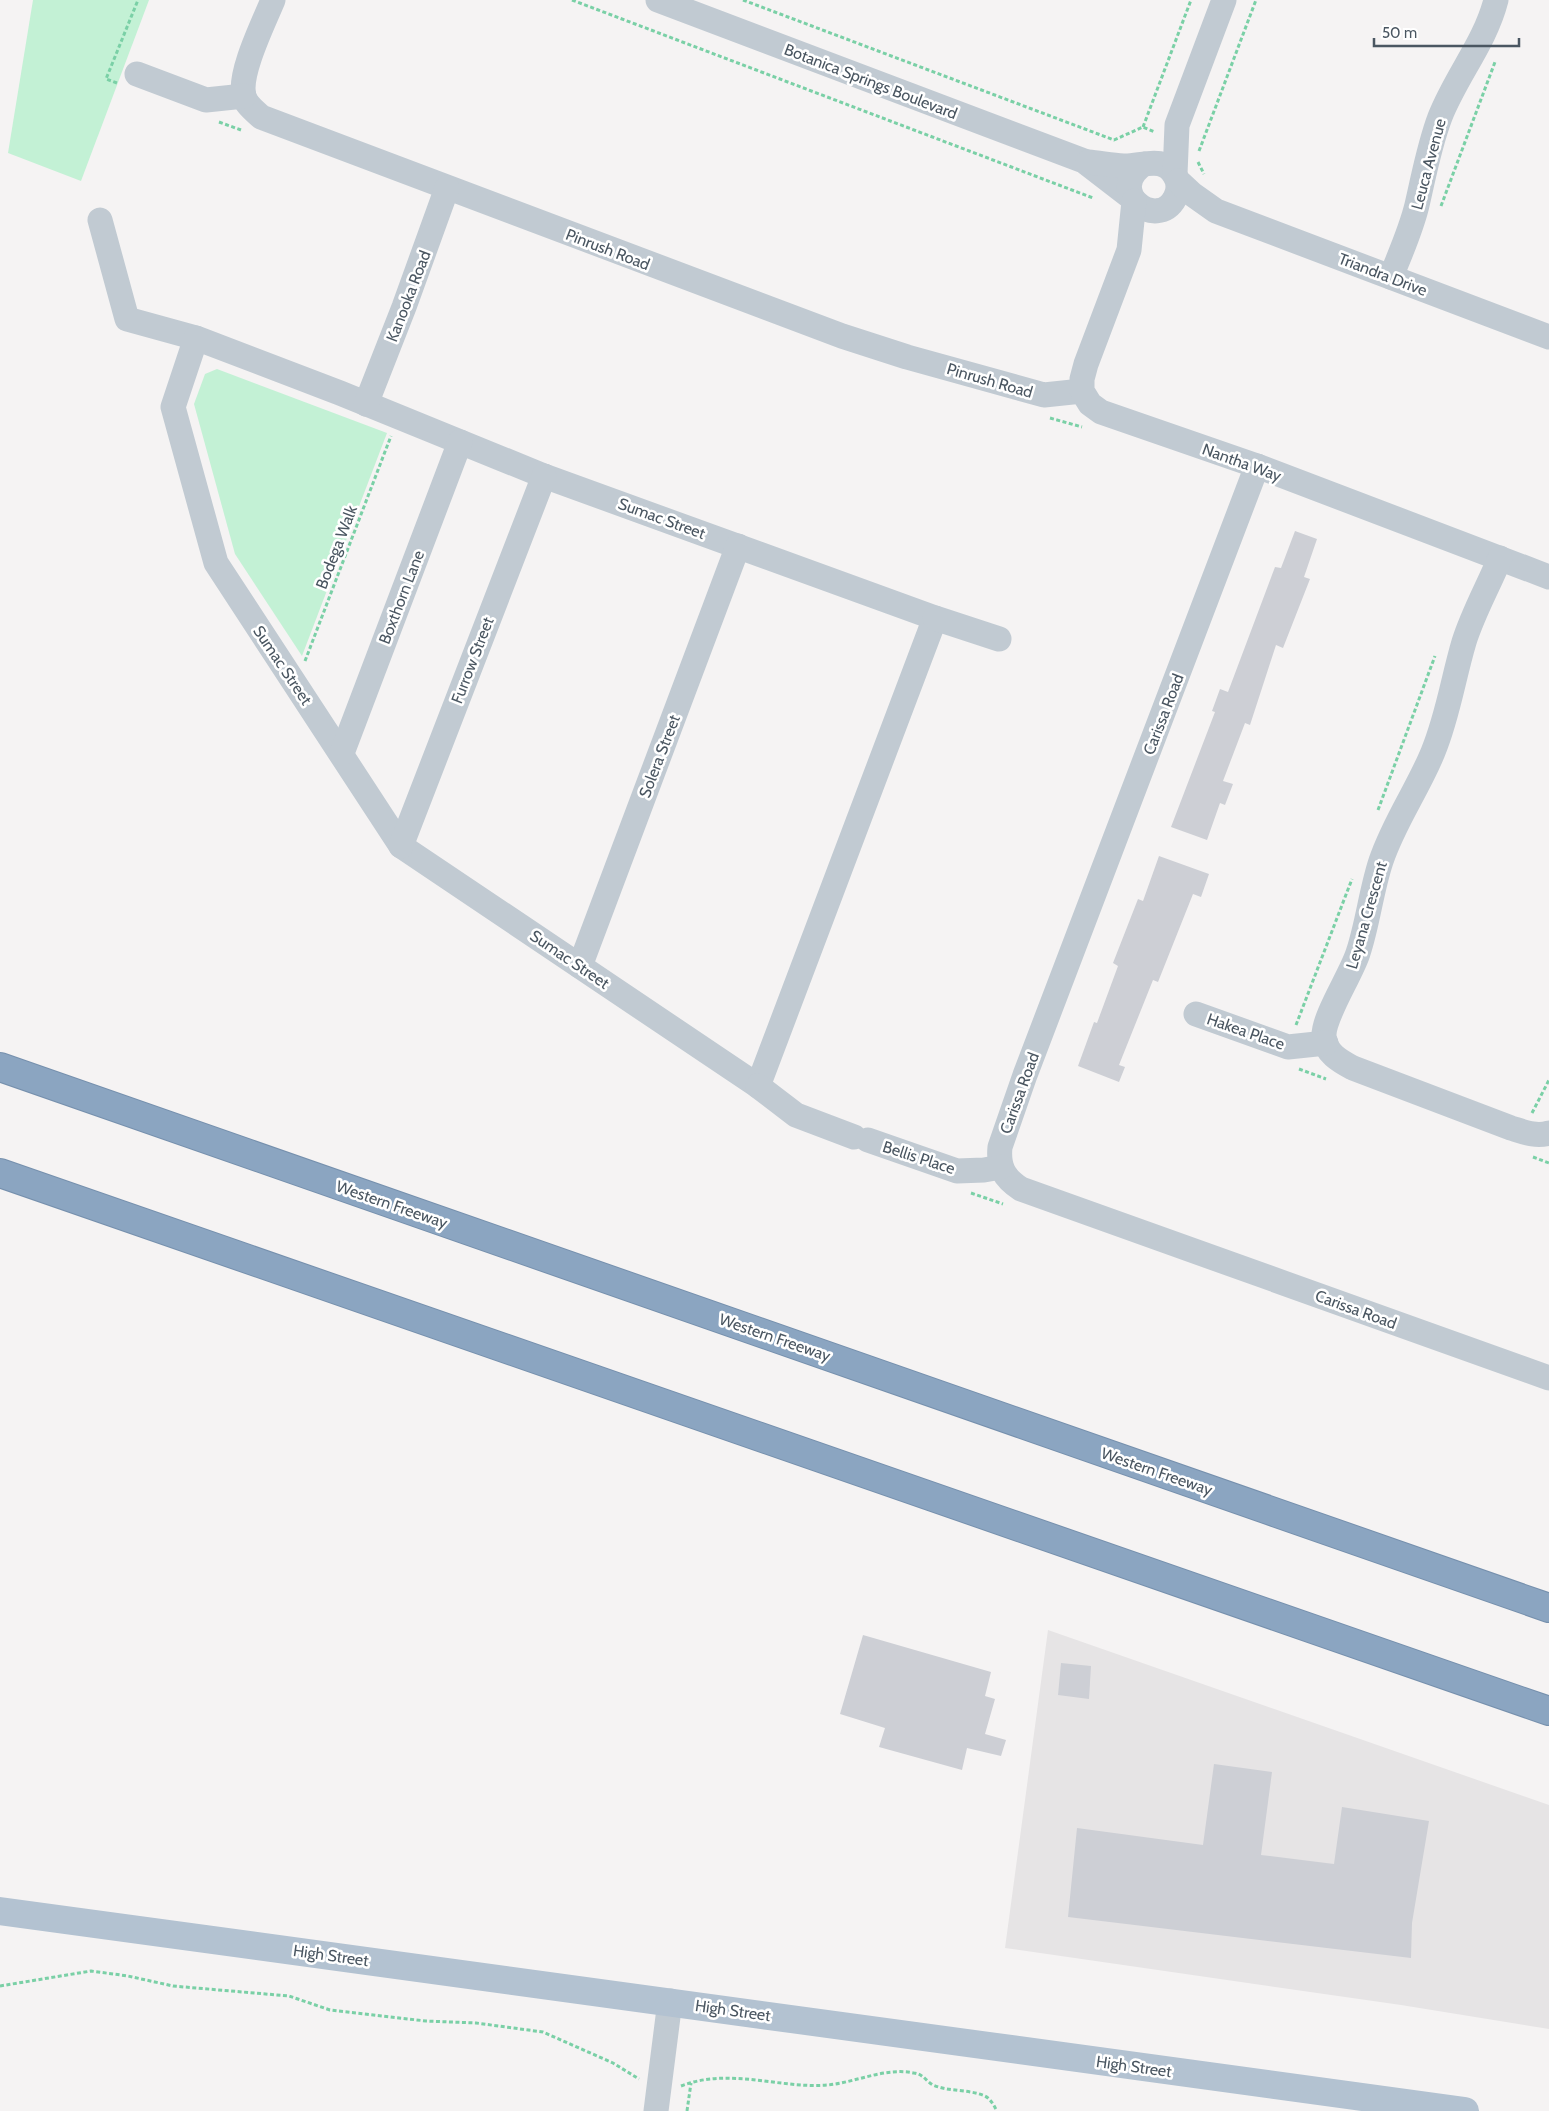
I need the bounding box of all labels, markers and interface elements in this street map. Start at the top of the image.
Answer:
scale bar [1374,15,1519,47]
text: 50 m [1382,24,1417,42]
street label: Botanica Springs Boulevard [782,40,960,123]
street label: Leuca Avenue [1407,116,1450,212]
street label: Pinrush Road [563,225,653,274]
street label: Kanooka Road [382,248,435,345]
street label: Triandra Drive [1336,249,1430,300]
street label: Pinrush Road [945,359,1035,402]
street label: Nantha Way [1200,439,1284,486]
street label: Sumac Street [616,494,709,543]
street label: Bodega Walk [312,502,361,592]
street label: Boxthorn Lane [375,548,428,647]
street label: Furrow Street [447,614,498,706]
street label: Sumac Street [249,622,316,709]
street label: Carissa Road [1139,671,1188,757]
street label: Solera Street [635,711,684,800]
street label: Leyana Crescent [1342,859,1391,971]
street label: Sumac Street [527,926,613,993]
street label: Hakea Place [1204,1009,1287,1054]
street label: Carissa Road [996,1050,1043,1136]
street label: Bellis Place [880,1137,957,1178]
street label: Western Freeway [334,1177,450,1232]
street label: Carissa Road [1313,1286,1399,1333]
street label: Western Freeway [717,1310,833,1365]
street label: Western Freeway [1099,1444,1215,1499]
street label: High Street [292,1941,370,1970]
street label: High Street [694,1996,772,2025]
street label: High Street [1095,2052,1173,2081]

